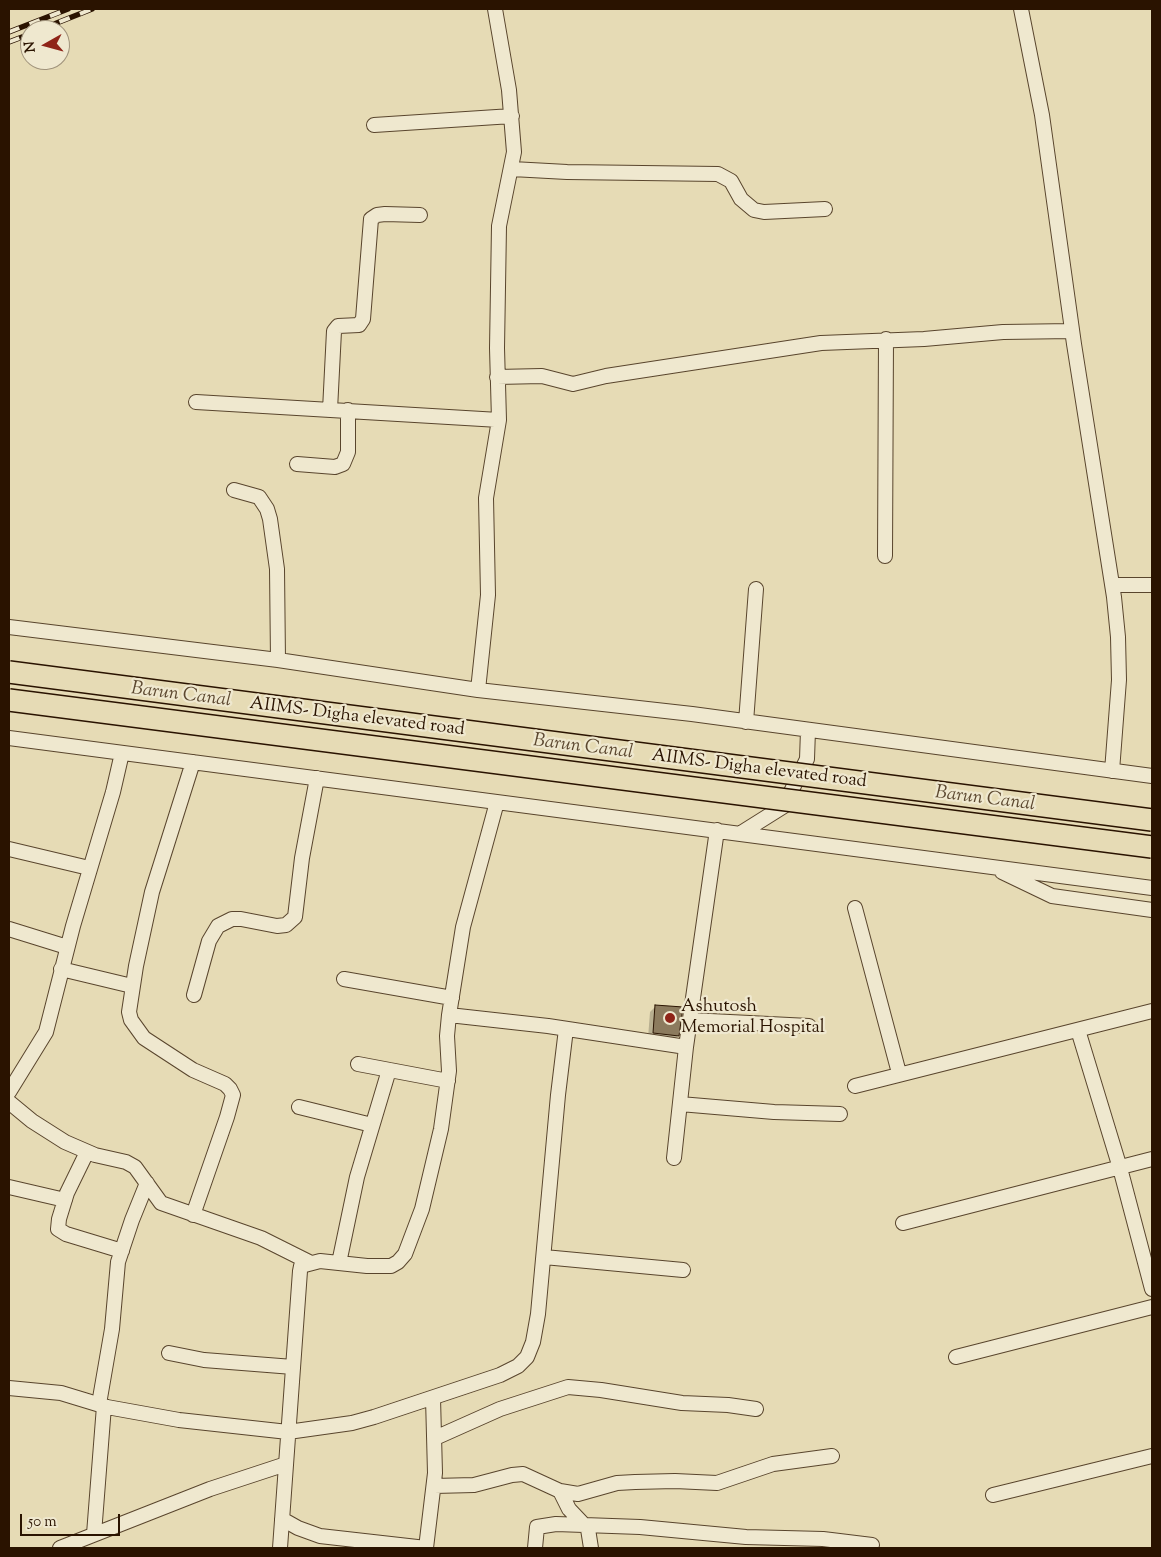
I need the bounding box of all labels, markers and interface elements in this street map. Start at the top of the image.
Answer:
north arrow [20,20,70,70]
text: N [20,40,42,53]
water label: Barun Canal [130,679,232,713]
street label: AIIMS- Digha elevated road [248,694,466,742]
water label: Barun Canal [532,731,634,765]
street label: AIIMS- Digha elevated road [650,746,868,794]
water label: Barun Canal [934,783,1036,817]
place label: Ashutosh Memorial Hospital [681,997,825,1040]
marker: Ashutosh Memorial Hospital [663,1011,677,1025]
scale bar [22,1504,122,1536]
text: 50 m [28,1512,57,1533]

